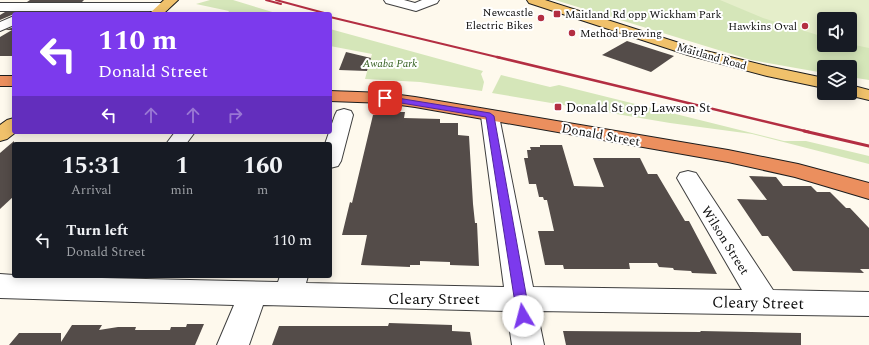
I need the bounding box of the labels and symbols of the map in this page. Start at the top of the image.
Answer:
place label: Newcastle Electric Bikes [465,4,533,34]
place label: Maitland Rd opp Wickham Park [565,6,722,23]
marker: Maitland Rd opp Wickham Park [552,9,562,19]
marker: Newcastle Electric Bikes [536,13,546,23]
place label: Hawkins Oval [728,18,797,35]
marker: Hawkins Oval [800,21,810,31]
place label: Method Brewing [580,25,662,42]
marker: Method Brewing [567,28,577,38]
street label: Maitland Road [675,38,749,75]
park label: Awaba Park [362,55,417,72]
pin [368,81,402,115]
place label: Donald St opp Lawson St [566,98,711,118]
marker: Donald St opp Lawson St [553,102,563,112]
street label: Donald Street [560,118,642,152]
street label: Wilson Street [696,202,755,279]
street label: Cleary Street [388,287,480,311]
street label: Cleary Street [712,290,805,316]
position arrow [502,295,544,337]

